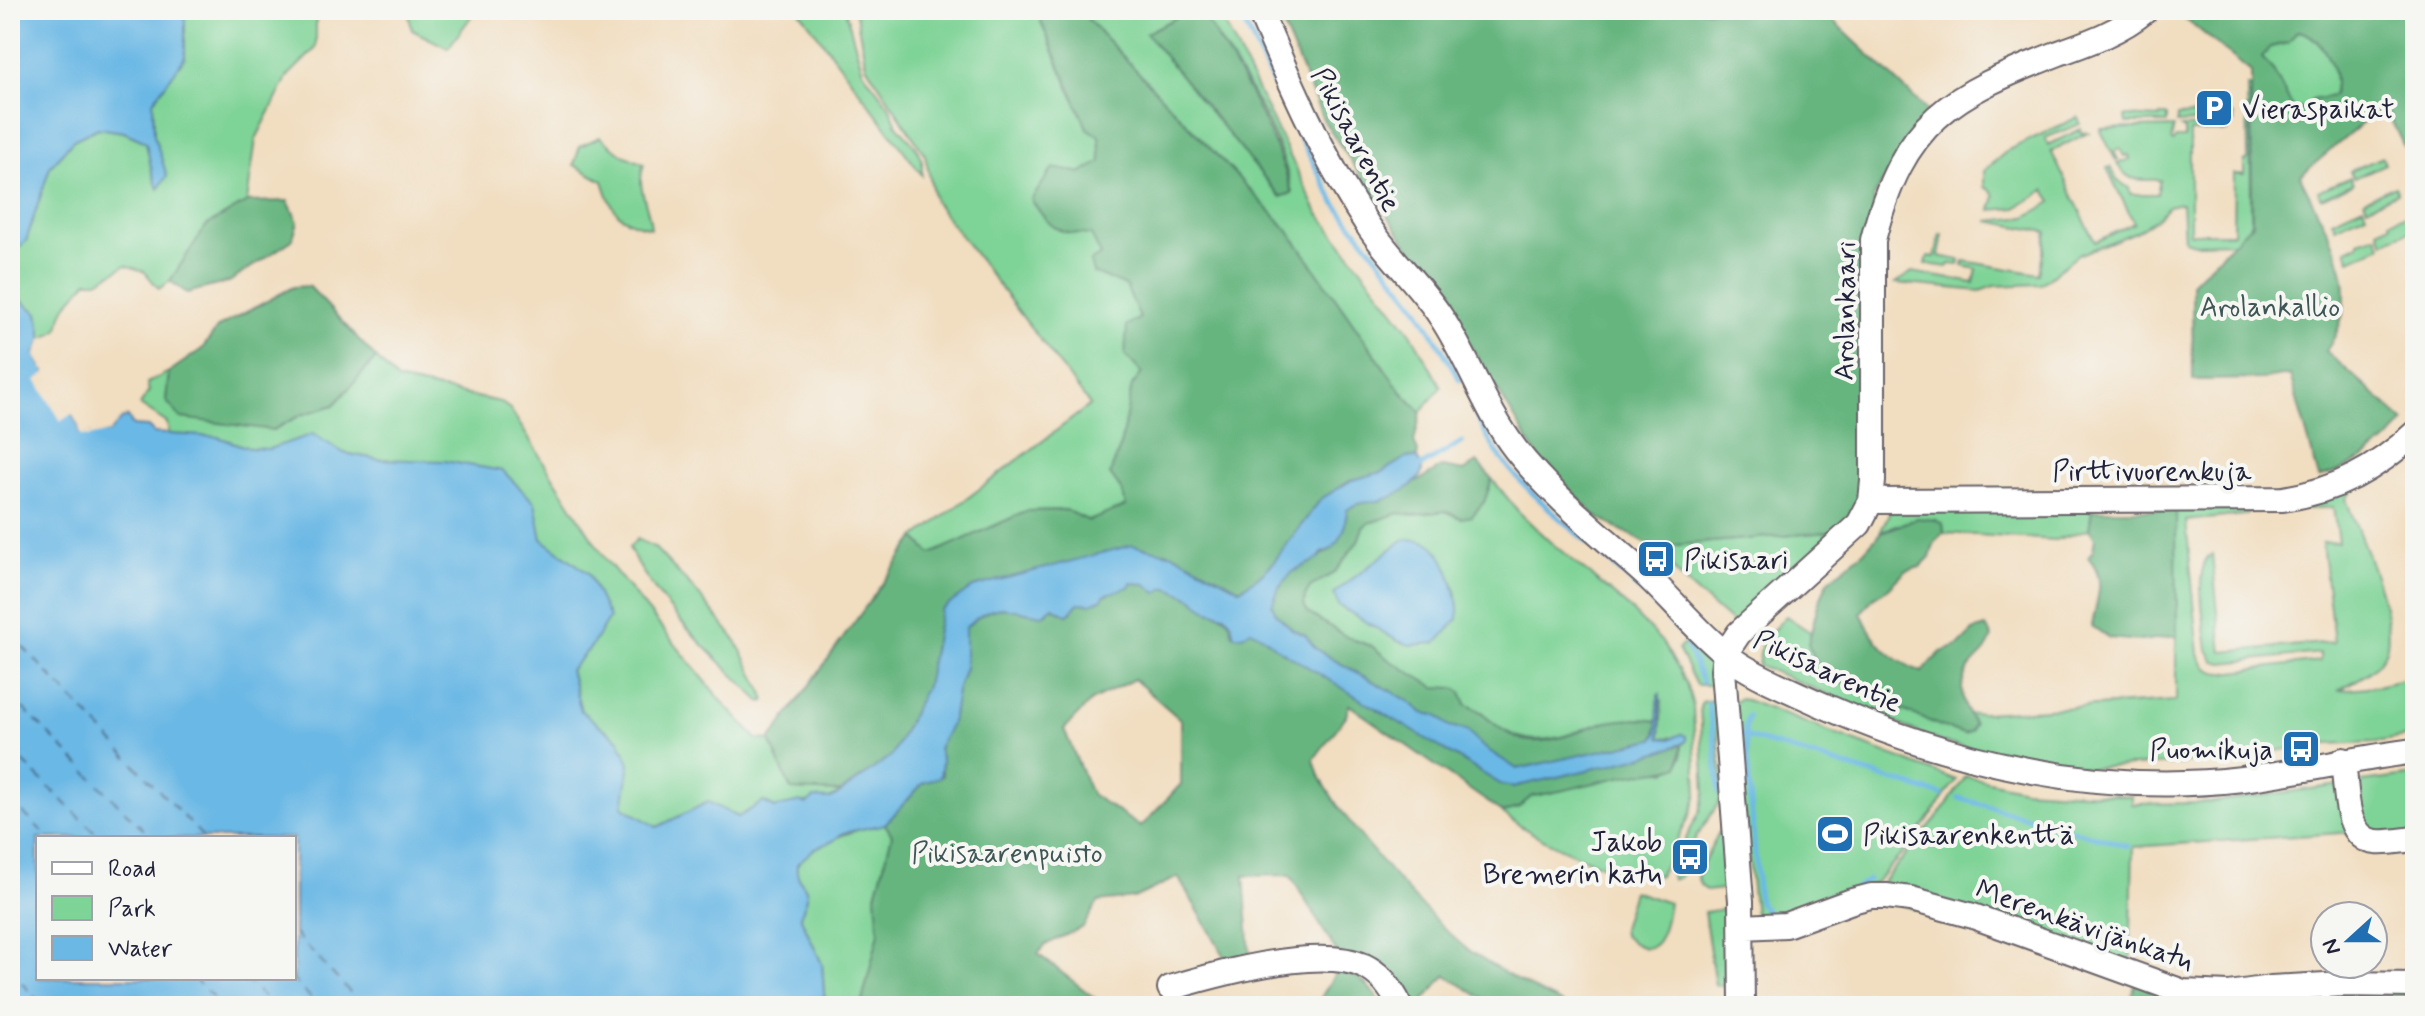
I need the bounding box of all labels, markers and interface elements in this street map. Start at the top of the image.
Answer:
street label: Pikisaarentie [1301,61,1408,219]
parking icon: Vieraspaikat [2193,87,2235,129]
place label: Vieraspaikat [2242,92,2395,129]
street label: Arolankaari [1827,241,1866,381]
park label: Arolankallio [2200,290,2340,327]
street label: Pirttivuorenkuja [2053,454,2252,491]
bus stop icon: Pikisaari [1635,538,1677,580]
place label: Pikisaari [1684,543,1788,580]
street label: Pikisaarentie [1747,622,1907,723]
bus stop icon: Puomikuja [2280,728,2322,770]
place label: Puomikuja [2150,733,2273,770]
sports icon: Pikisaarenkenttä [1814,813,1856,855]
place label: Pikisaarenkenttä [1863,818,2074,855]
place label: Jakob Bremerin katu [1483,825,1662,894]
legend [36,836,296,980]
park label: Pikisaarenpuisto [911,836,1103,873]
bus stop icon: Jakob Bremerin katu [1669,836,1711,878]
text: Road [108,854,156,885]
street label: Merenkävijänkatu [1970,872,2198,981]
text: Park [108,894,156,925]
north arrow [2309,900,2389,980]
text: Water [108,934,173,965]
text: N [2316,935,2348,958]

